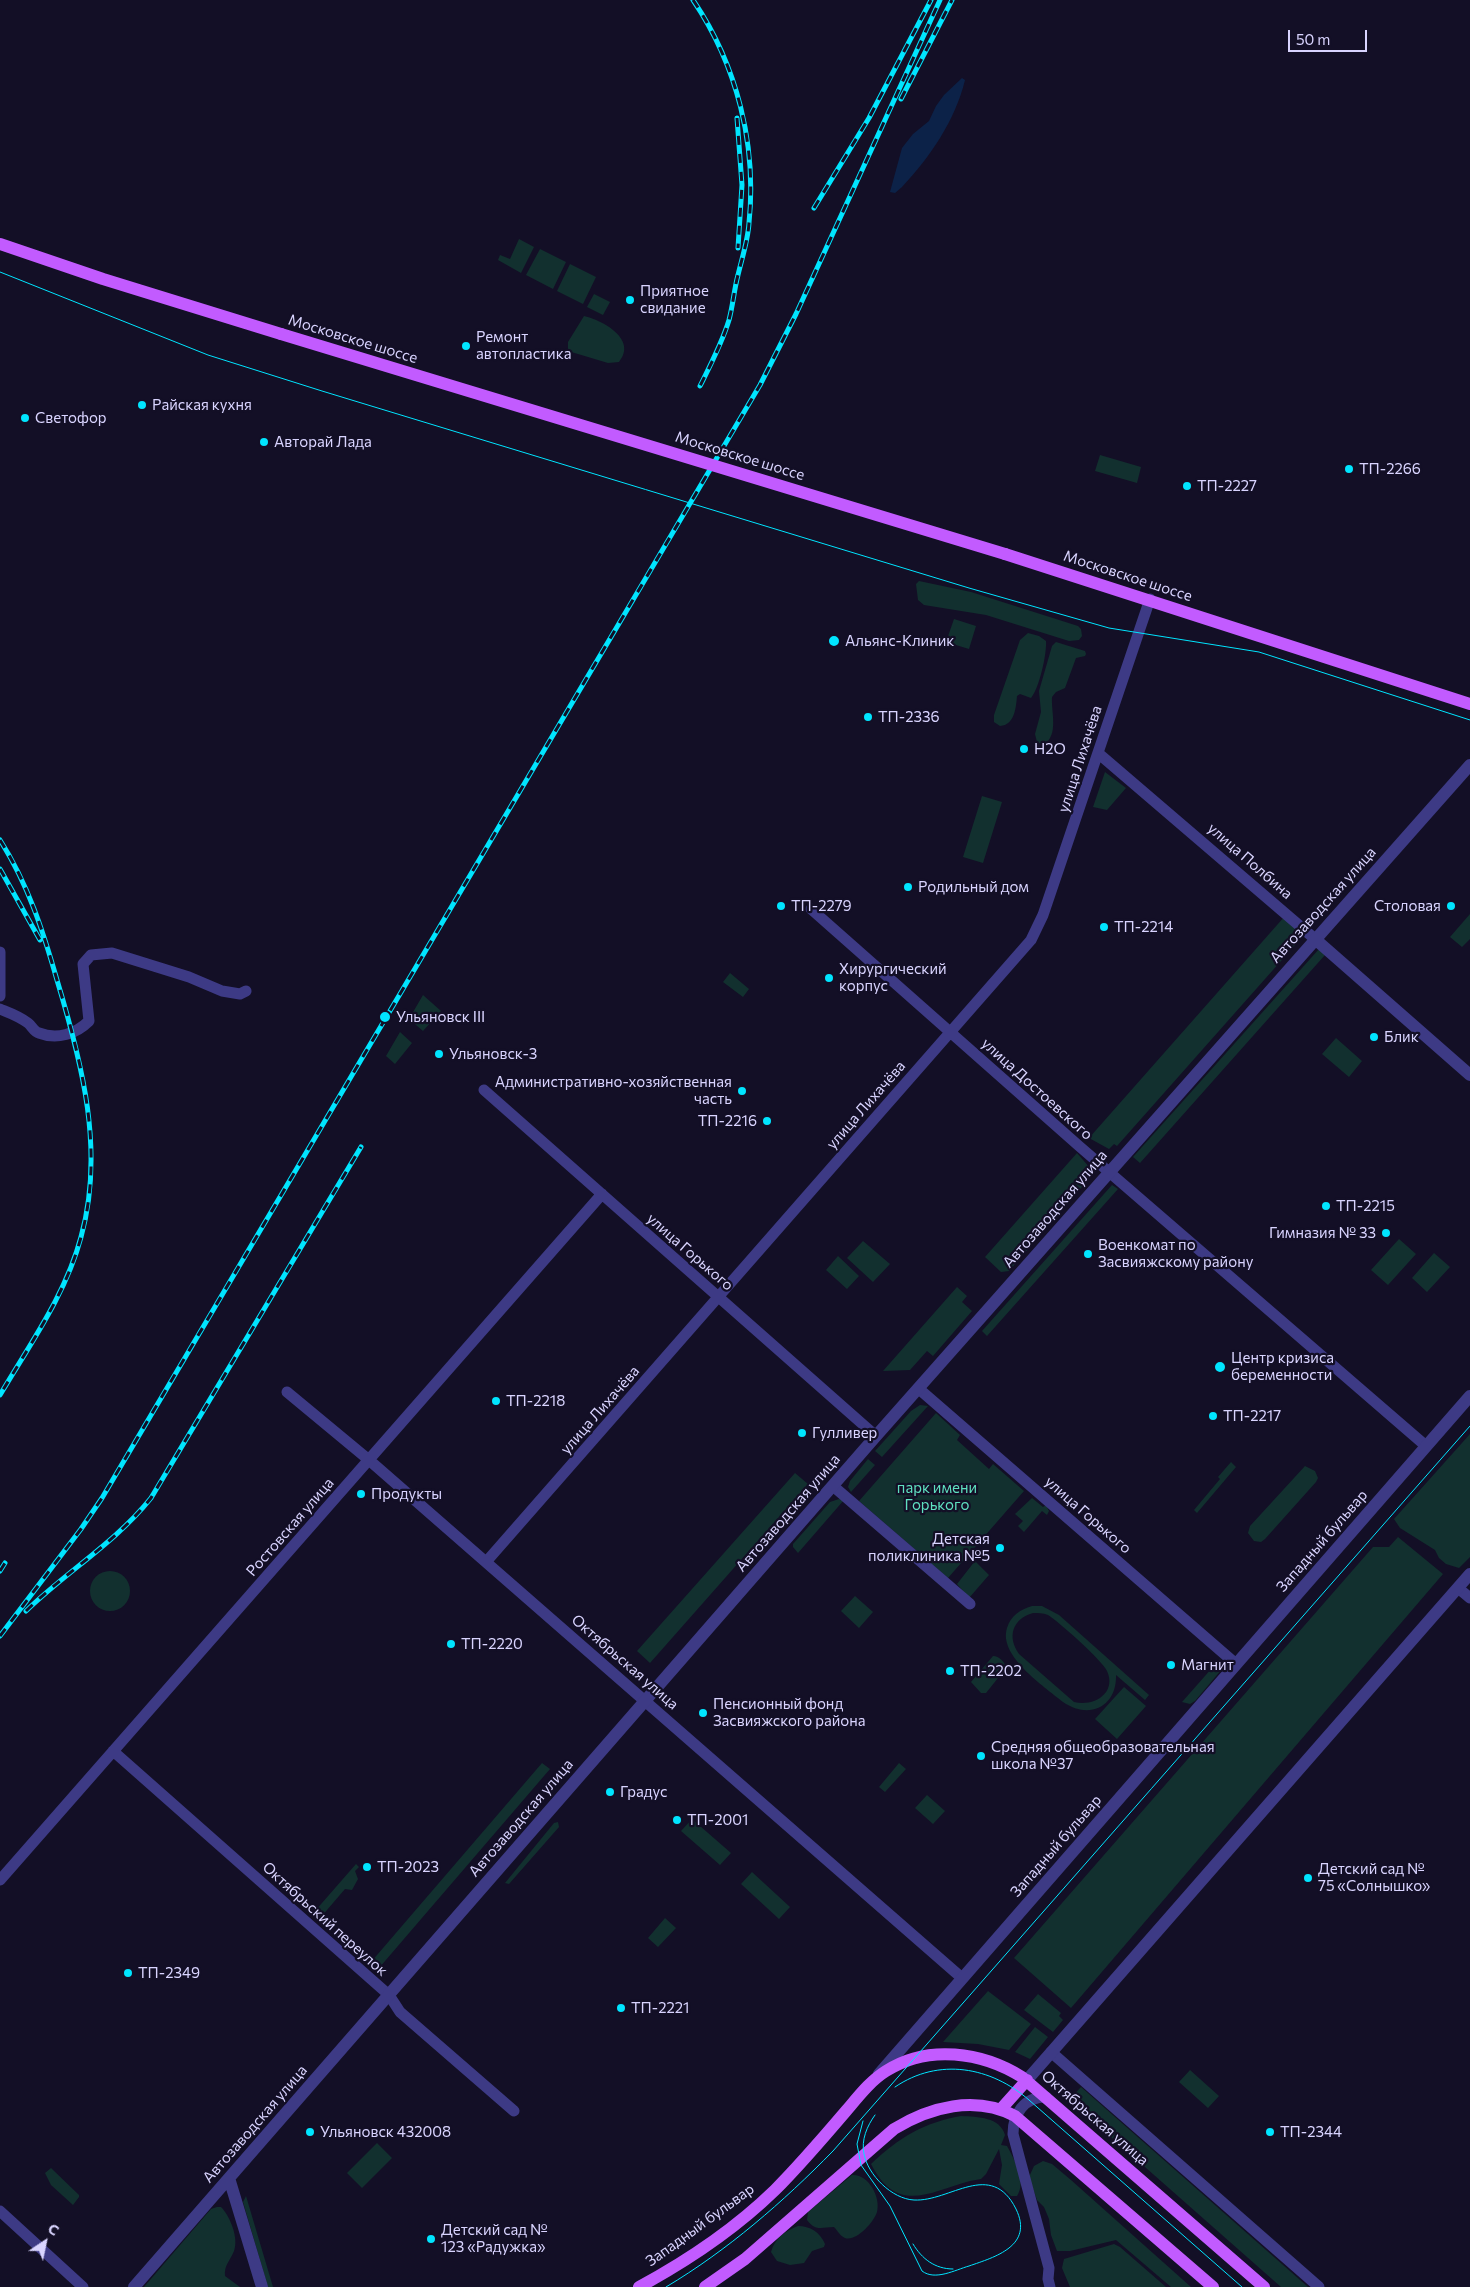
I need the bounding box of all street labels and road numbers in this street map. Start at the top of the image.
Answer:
street label: Московское шоссе [286,311,420,367]
street label: Московское шоссе [673,428,807,484]
street label: Московское шоссе [1061,547,1195,605]
street label: улица Лихачёва [1054,703,1106,815]
street label: улица Полбина [1204,819,1296,903]
street label: Автозаводская улица [1266,843,1380,967]
street label: улица Достоевского [978,1034,1096,1144]
street label: улица Лихачёва [823,1057,909,1153]
street label: Автозаводская улица [999,1147,1111,1271]
street label: улица Горького [643,1210,737,1294]
street label: улица Лихачёва [557,1362,643,1458]
street label: Автозаводская улица [732,1451,844,1575]
street label: улица Горького [1041,1473,1135,1557]
street label: Ростовская улица [242,1474,338,1580]
street label: Западный бульвар [1273,1486,1371,1596]
street label: Октябрьская улица [568,1611,682,1713]
street label: Автозаводская улица [465,1756,577,1880]
street label: Западный бульвар [1007,1791,1105,1901]
street label: Октябрьский переулок [259,1858,391,1980]
street label: Автозаводская улица [199,2062,311,2186]
street label: Октябрьская улица [1038,2067,1152,2169]
street label: Западный бульвар [642,2180,758,2270]

